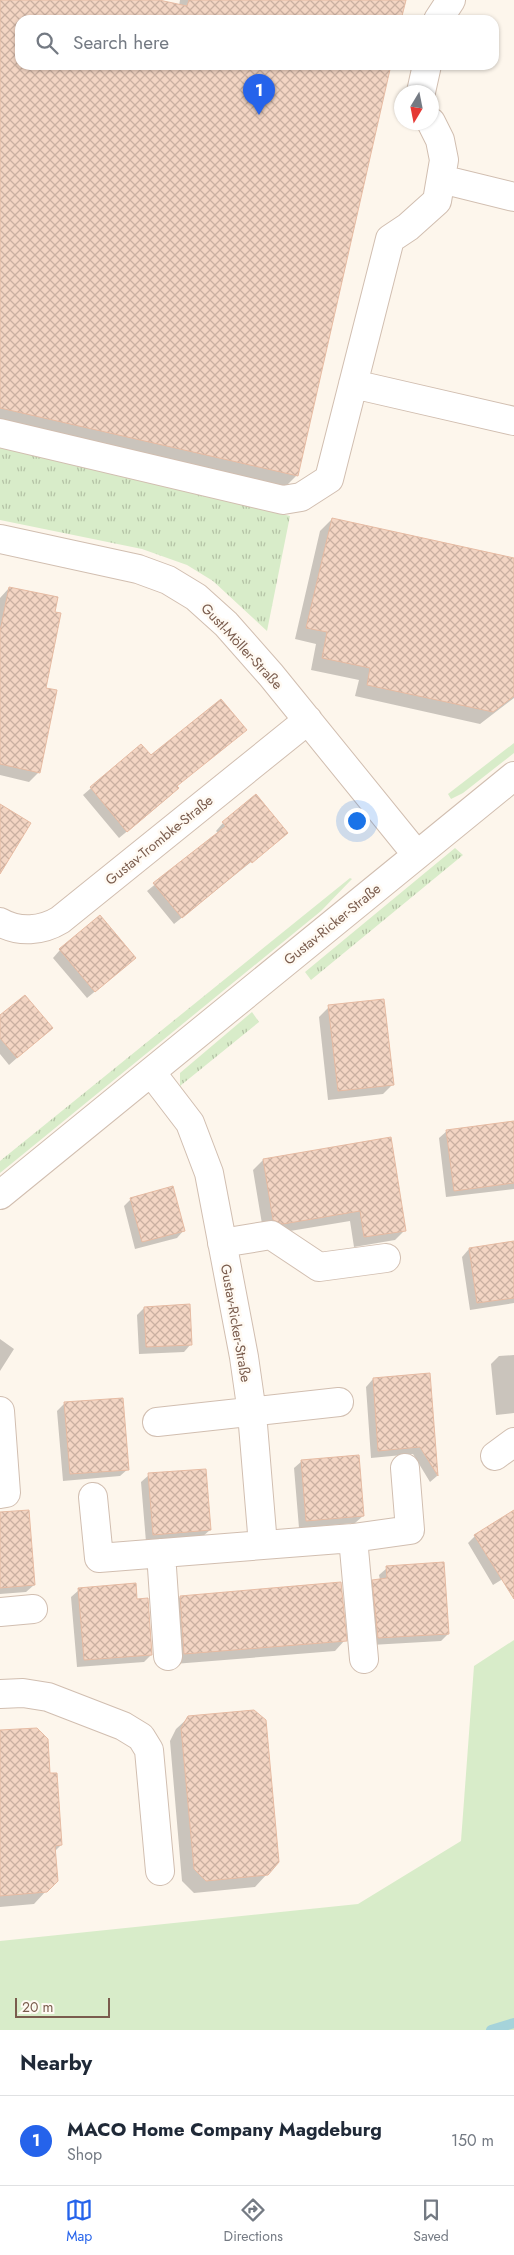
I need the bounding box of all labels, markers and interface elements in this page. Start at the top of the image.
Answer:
search box [15,15,499,70]
icon: search [33,29,61,57]
text: Search here [73,29,169,56]
pin: 1 [243,74,275,115]
north arrow [394,85,439,130]
street label: Gustl-Möller-Straße [197,598,287,694]
street label: Gustav-Trombke-Straße [101,790,217,890]
your location [344,808,370,834]
street label: Gustav-Ricker-Straße [279,879,385,969]
street label: Gustav-Ricker-Straße [216,1262,256,1384]
scale bar [15,1995,110,2018]
text: 20 m [22,1997,54,2017]
text: Nearby [20,2048,92,2078]
text: MACO Home Company Magdeburg [67,2116,382,2143]
text: 1 [32,2129,40,2152]
text: 150 m [451,2129,494,2152]
text: Shop [67,2143,102,2166]
tab: Map [65,2196,93,2246]
tab: Directions [224,2196,283,2246]
tab: Saved [413,2196,449,2246]

